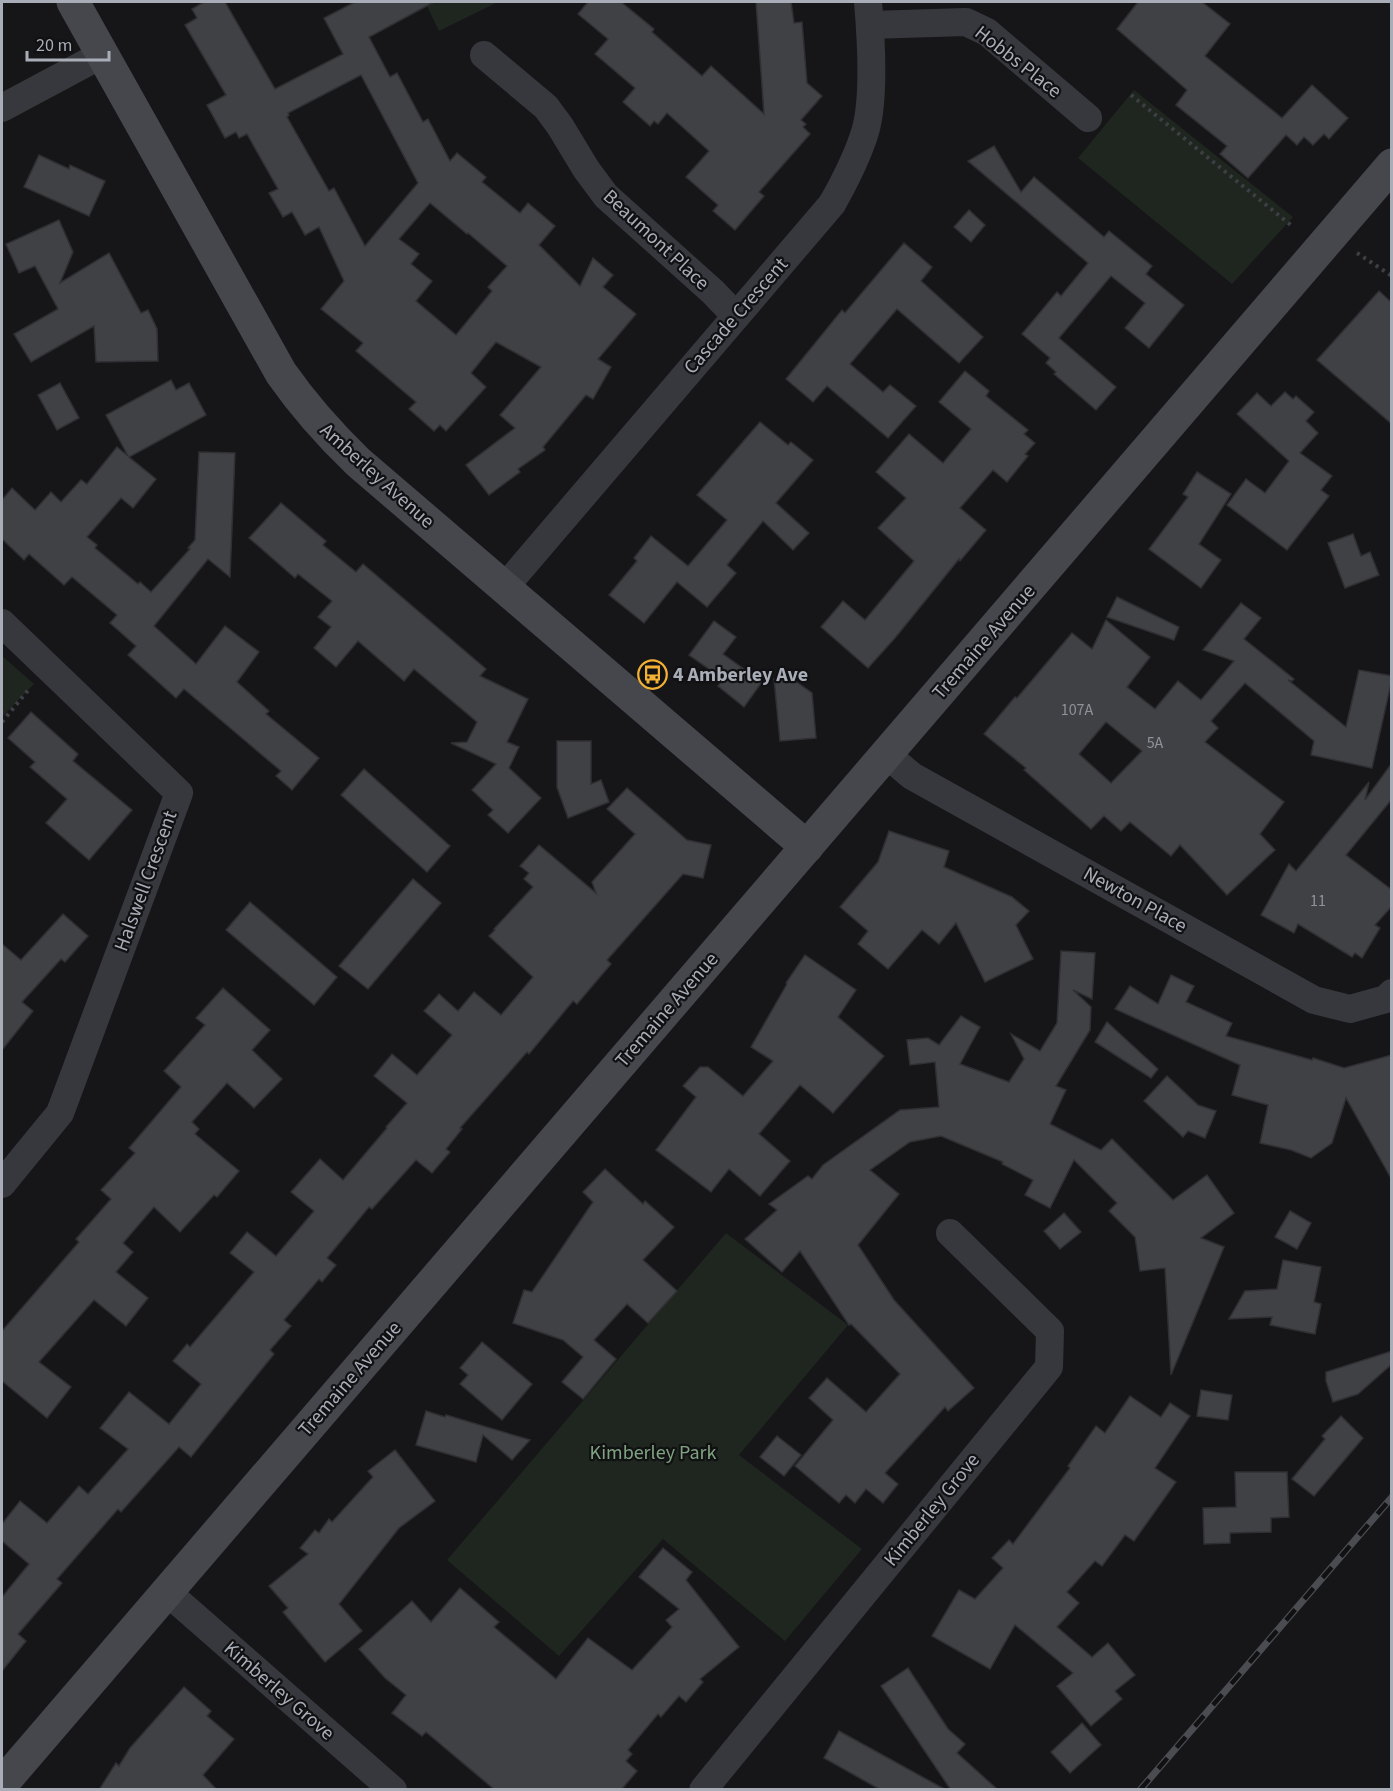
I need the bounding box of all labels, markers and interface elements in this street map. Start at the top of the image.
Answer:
street label: Hobbs Place [969,19,1067,105]
scale bar [27,24,110,62]
text: 20 m [36,33,72,58]
street label: Beaumont Place [596,183,716,297]
street label: Cascade Crescent [677,251,795,381]
street label: Amberley Avenue [314,417,440,535]
street label: Tremaine Avenue [926,578,1042,706]
bus stop icon: 4 Amberley Ave [636,659,668,691]
place label: 4 Amberley Ave [673,661,808,689]
house number: 107A [1061,699,1094,721]
house number: 5A [1147,732,1164,754]
street label: Halswell Crescent [108,807,185,955]
street label: Newton Place [1078,860,1192,940]
house number: 11 [1310,890,1326,912]
street label: Tremaine Avenue [609,946,725,1074]
street label: Tremaine Avenue [292,1315,408,1443]
park label: Kimberley Park [590,1439,717,1467]
street label: Kimberley Grove [878,1447,987,1573]
street label: Kimberley Grove [218,1635,341,1747]

